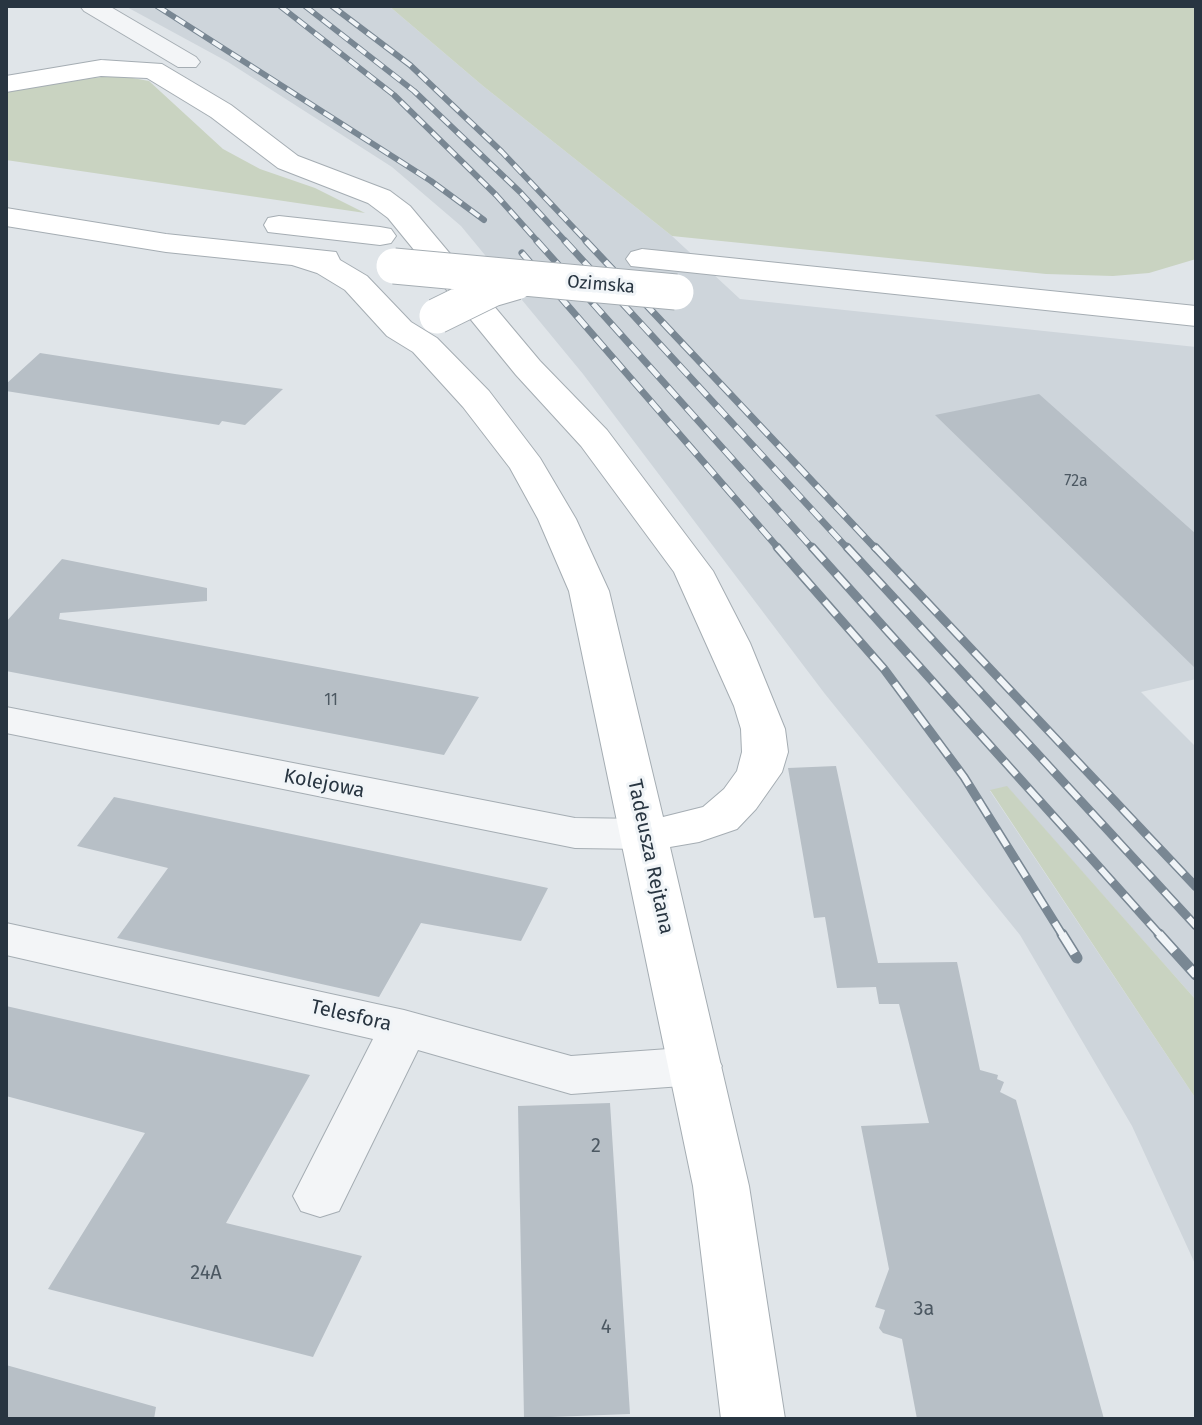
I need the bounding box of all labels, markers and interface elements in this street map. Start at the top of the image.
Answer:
street label: Ozimska [566,271,636,299]
house number: 72a [1064,472,1088,492]
house number: 11 [324,691,338,711]
street label: Kolejowa [281,764,367,804]
street label: Tadeusza Rejtana [622,777,678,937]
street label: Telesfora [308,995,394,1037]
house number: 2 [591,1134,601,1158]
house number: 24A [190,1261,222,1285]
house number: 3a [914,1297,934,1321]
house number: 4 [601,1315,611,1339]

